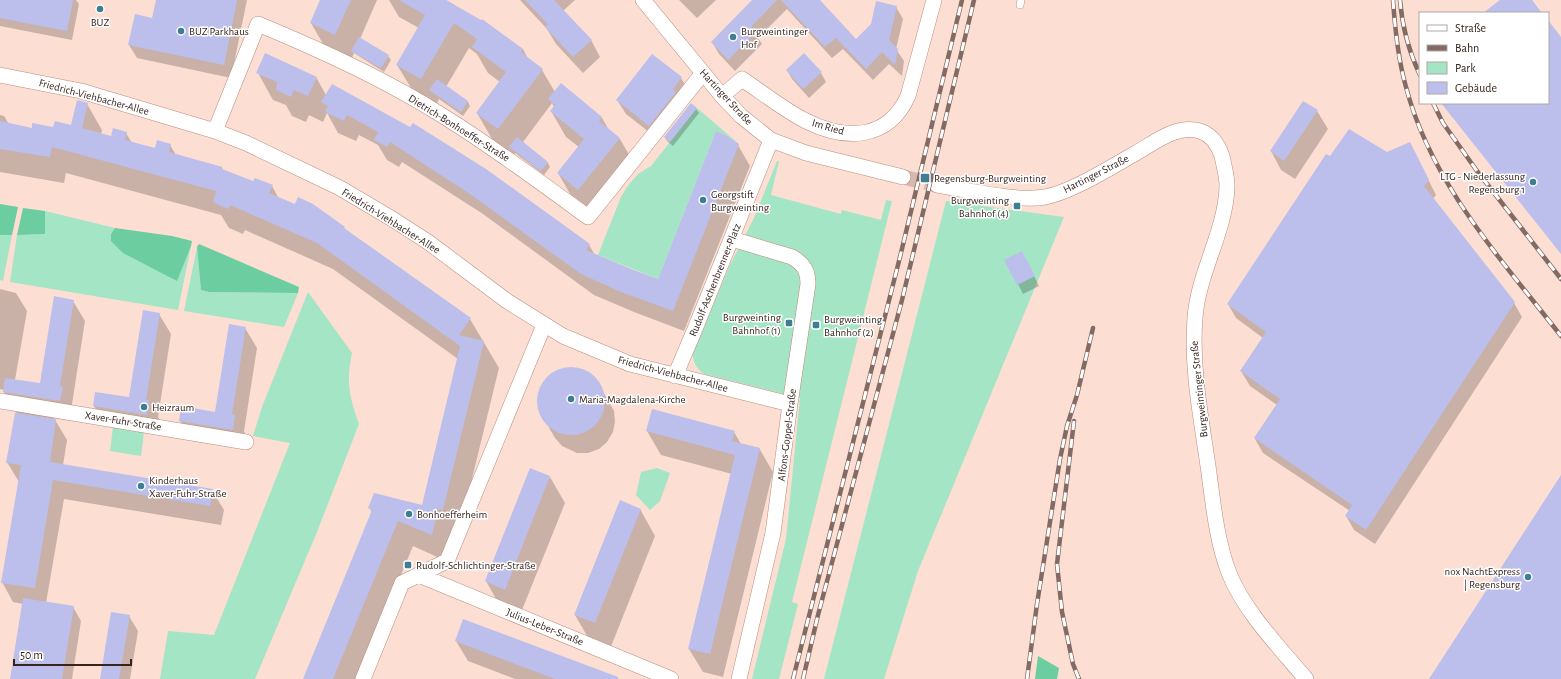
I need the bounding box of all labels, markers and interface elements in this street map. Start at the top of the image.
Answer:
marker: BUZ [95,4,105,14]
legend [1419,12,1549,104]
place label: BUZ [91,17,109,28]
text: Straße [1455,22,1486,34]
marker: BUZ Parkhaus [176,26,186,36]
place label: BUZ Parkhaus [189,26,249,37]
place label: Burgweintinger Hof [741,26,808,50]
marker: Burgweintinger Hof [728,32,738,42]
text: Bahn [1455,42,1479,54]
text: Park [1455,62,1476,74]
street label: Hartinger Straße [697,67,755,127]
street label: Friedrich-Viehbacher-Allee [38,77,150,117]
text: Gebäude [1455,82,1497,94]
street label: Dietrich-Bonhoeffer-Straße [406,92,512,164]
street label: Im Ried [811,117,846,137]
street label: Hartinger Straße [1061,153,1131,195]
place label: LTG - Niederlassung Regensburg 1 [1440,171,1526,195]
marker: Regensburg-Burgweinting [919,172,931,184]
place label: Regensburg-Burgweinting [934,173,1047,184]
marker: LTG - Niederlassung Regensburg 1 [1528,177,1538,187]
street label: Friedrich-Viehbacher-Allee [340,186,442,256]
place label: Georgstift Burgweinting [711,189,770,213]
marker: Georgstift Burgweinting [698,195,708,205]
place label: Burgweinting Bahnhof (4) [951,195,1010,219]
marker: Burgweinting Bahnhof (4) [1012,201,1022,211]
street label: Rudolf-Aschenbrenner-Platz [687,221,743,338]
place label: Burgweinting Bahnhof (1) [723,312,782,336]
place label: Burgweinting Bahnhof (2) [824,314,883,338]
marker: Burgweinting Bahnhof (1) [784,318,794,328]
marker: Burgweinting Bahnhof (2) [811,320,821,330]
street label: Burgweintinger Straße [1188,340,1210,438]
street label: Friedrich-Viehbacher-Allee [617,354,729,394]
street label: Alfons-Goppel-Straße [776,388,798,482]
marker: Maria-Magdalena-Kirche [566,394,576,404]
place label: Maria-Magdalena-Kirche [579,394,686,405]
marker: Heizraum [139,402,149,412]
place label: Heizraum [152,402,195,413]
street label: Xaver-Fuhr-Straße [84,409,162,433]
place label: Kinderhaus Xaver-Fuhr-Straße [149,475,227,499]
marker: Kinderhaus Xaver-Fuhr-Straße [136,481,146,491]
marker: Bonhoefferheim [404,509,414,519]
place label: Bonhoefferheim [417,509,488,520]
marker: Rudolf-Schlichtinger-Straße [403,560,413,570]
place label: Rudolf-Schlichtinger-Straße [416,560,536,571]
place label: nox NachtExpress | Regensburg [1445,566,1521,591]
marker: nox NachtExpress | Regensburg [1523,572,1533,582]
street label: Julius-Leber-Straße [505,607,585,647]
scale bar [14,641,131,667]
text: 50 m [20,649,43,661]

